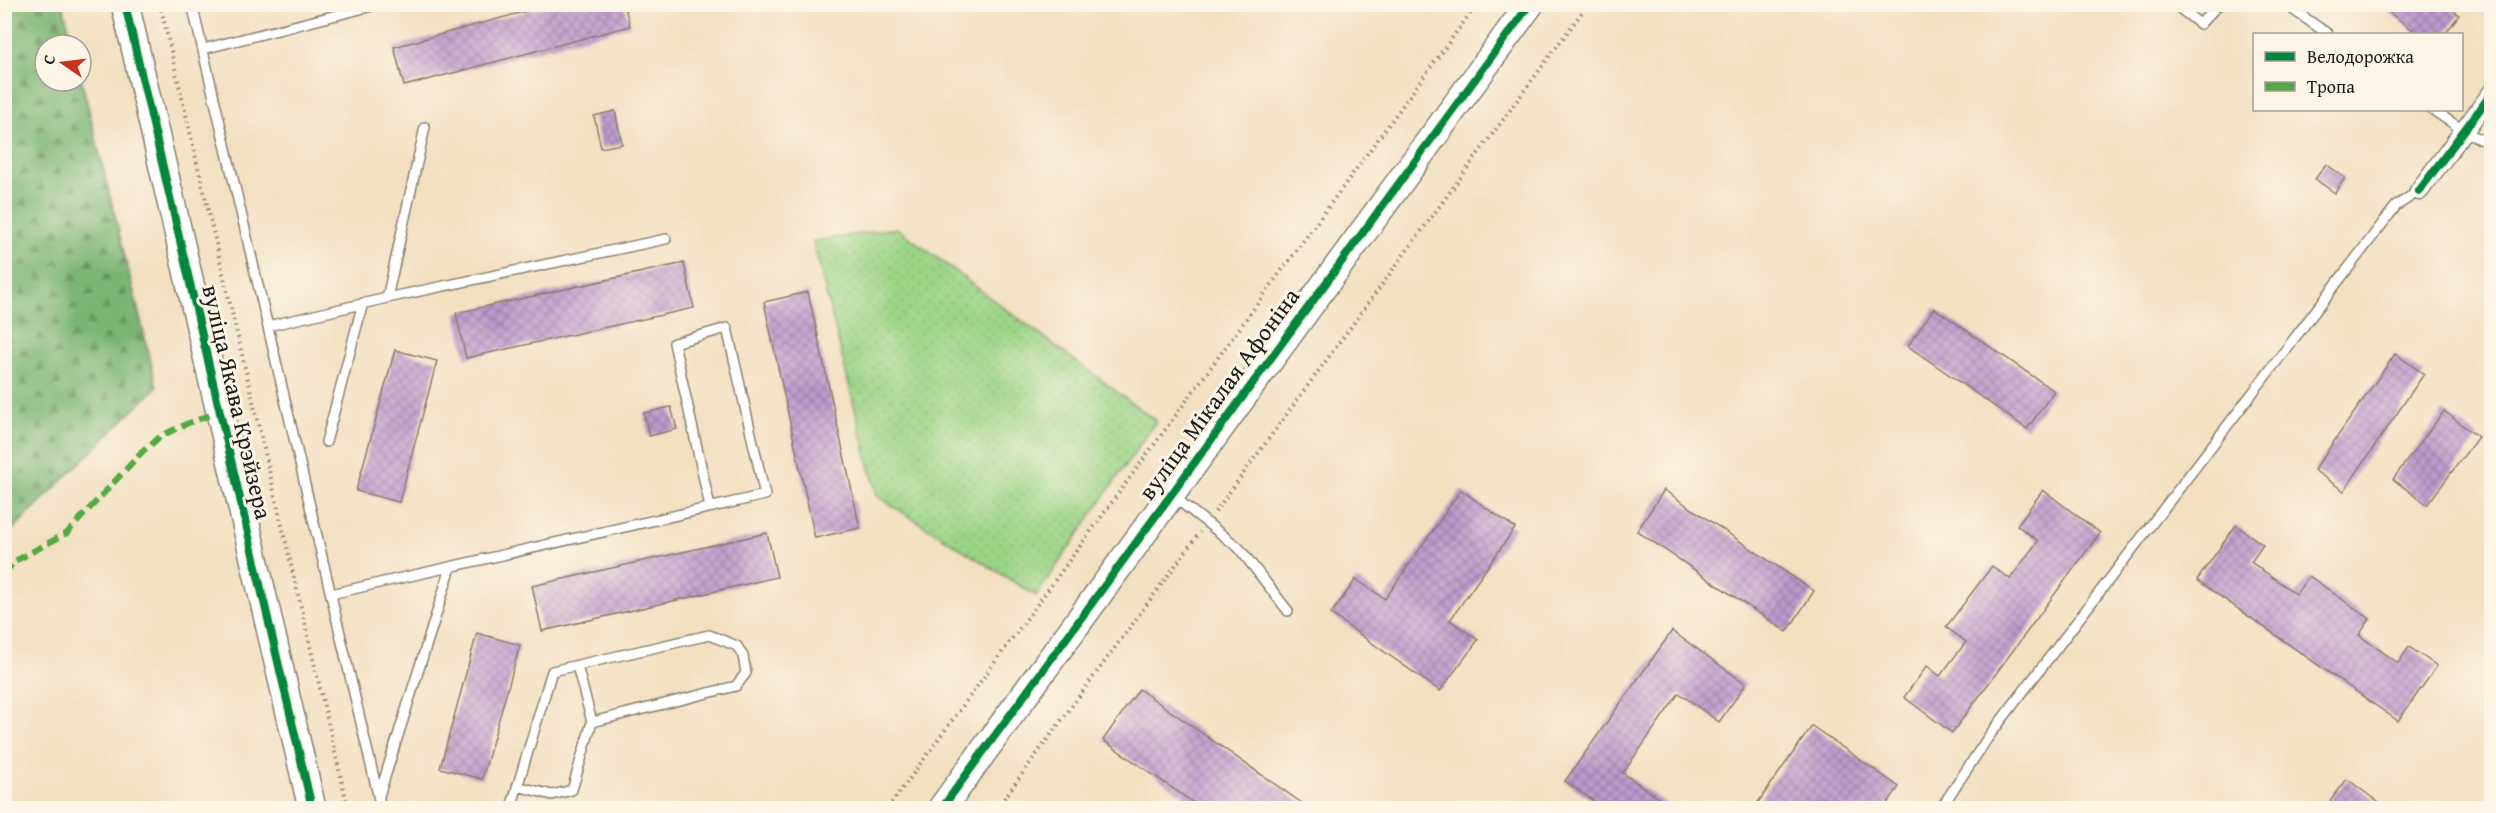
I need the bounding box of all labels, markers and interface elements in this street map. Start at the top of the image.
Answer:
north arrow [33,33,93,93]
legend [2253,33,2463,111]
text: Велодорожка [2307,43,2414,70]
text: С [36,52,61,67]
text: Тропа [2307,73,2355,100]
street label: вуліца Мікалая Афоніна [1130,280,1308,507]
street label: вуліца Якава Крэйзера [193,281,282,523]

